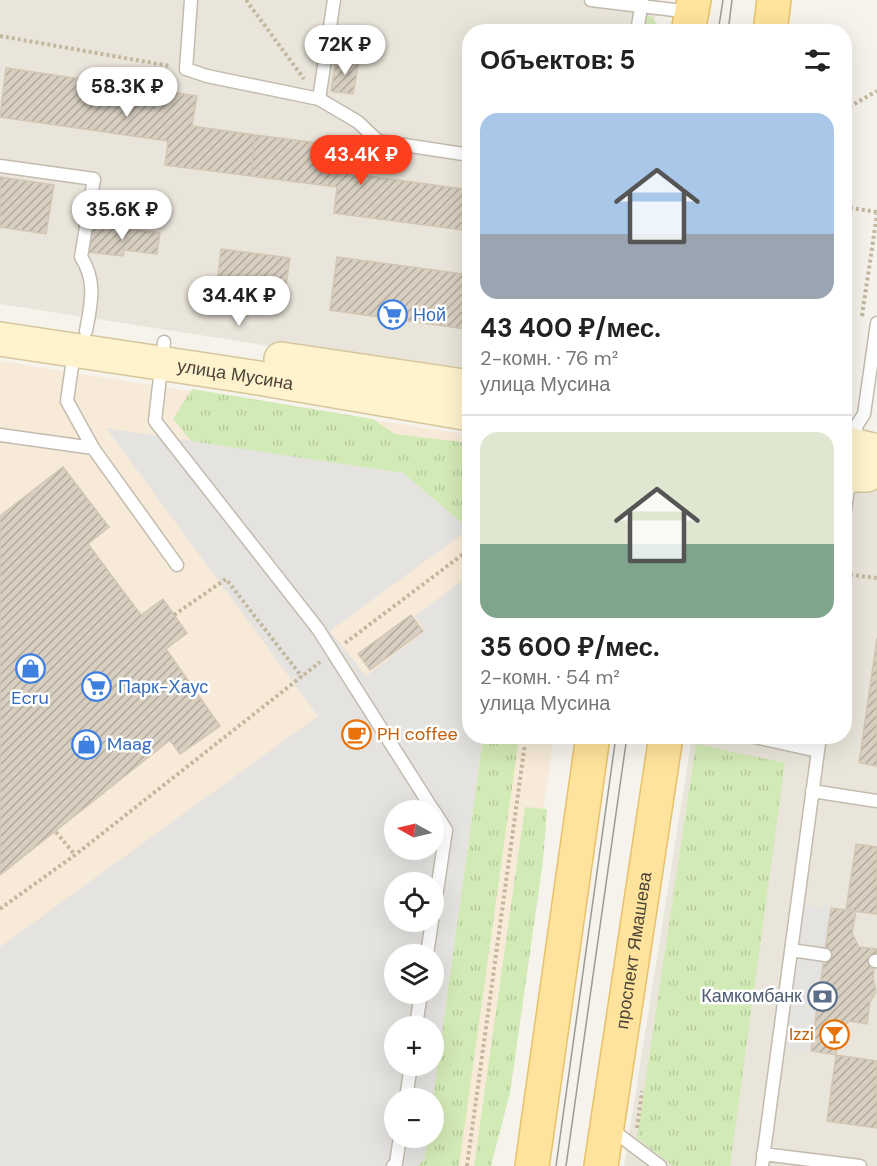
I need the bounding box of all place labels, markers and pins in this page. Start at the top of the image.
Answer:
pin: 72K ₽ [303,25,387,76]
pin: 58.3K ₽ [72,67,182,118]
pin: 43.4K ₽ [306,135,416,186]
pin: 35.6K ₽ [67,190,177,241]
pin: 34.4K ₽ [184,276,294,327]
supermarket icon: Ной [376,299,408,331]
place label: Ной [413,303,446,327]
shop icon: Ecru [14,653,46,685]
supermarket icon: Парк-Хаус [81,671,113,703]
place label: Парк-Хаус [118,675,208,699]
place label: Ecru [11,686,49,710]
cafe icon: PH coffee [340,718,372,750]
place label: PH coffee [377,722,458,746]
shop icon: Maag [70,728,102,760]
place label: Maag [107,732,152,756]
bank icon: Камкомбанк [807,980,839,1012]
place label: Камкомбанк [701,984,802,1008]
bar icon: Izzi [819,1018,851,1050]
place label: Izzi [789,1022,814,1046]

